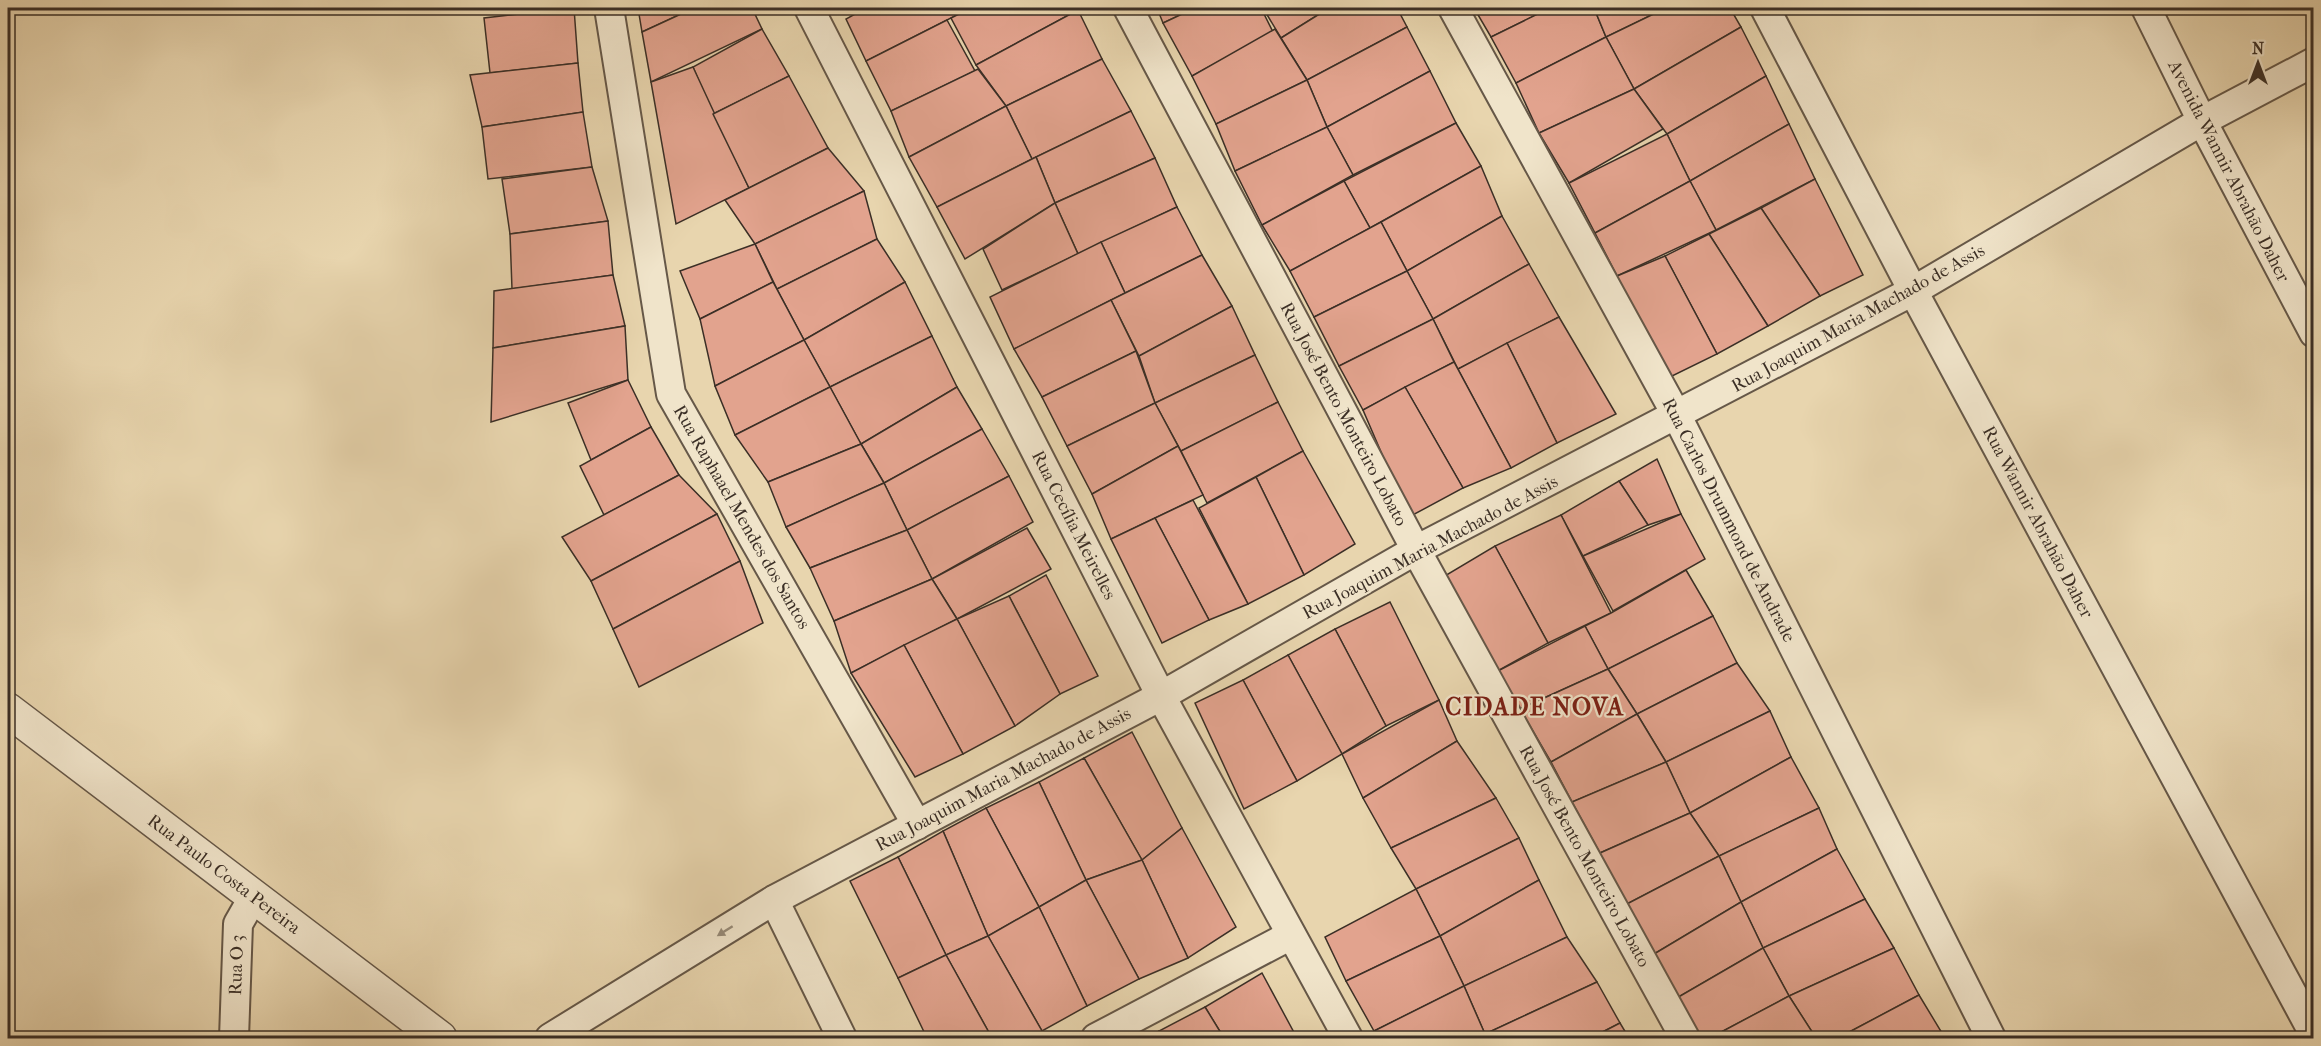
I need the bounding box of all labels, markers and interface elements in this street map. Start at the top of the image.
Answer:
north arrow [2228,33,2288,93]
text: N [2252,39,2265,58]
street label: Avenida Wannir Abrahão Daher [2163,56,2294,286]
street label: Rua Joaquim Maria Machado de Assis [1728,240,1989,397]
street label: Rua José Bento Monteiro Lobato [1275,299,1412,530]
street label: Rua Carlos Drummond de Andrade [1658,395,1800,646]
street label: Rua Raphaael Mendes dos Santos [669,402,815,633]
street label: Rua Wannir Abrahão Daher [1978,423,2097,622]
street label: Rua Cecília Meirelles [1027,447,1120,603]
street label: Rua Joaquim Maria Machado de Assis [1299,471,1562,624]
district label: CIDADE NOVA [1445,693,1625,721]
street label: Rua Joaquim Maria Machado de Assis [872,703,1135,856]
street label: Rua José Bento Monteiro Lobato [1515,742,1654,971]
street label: Rua Paulo Costa Pereira [143,810,305,939]
one-way arrow [717,926,733,937]
street label: Rua O 3 [225,934,248,996]

